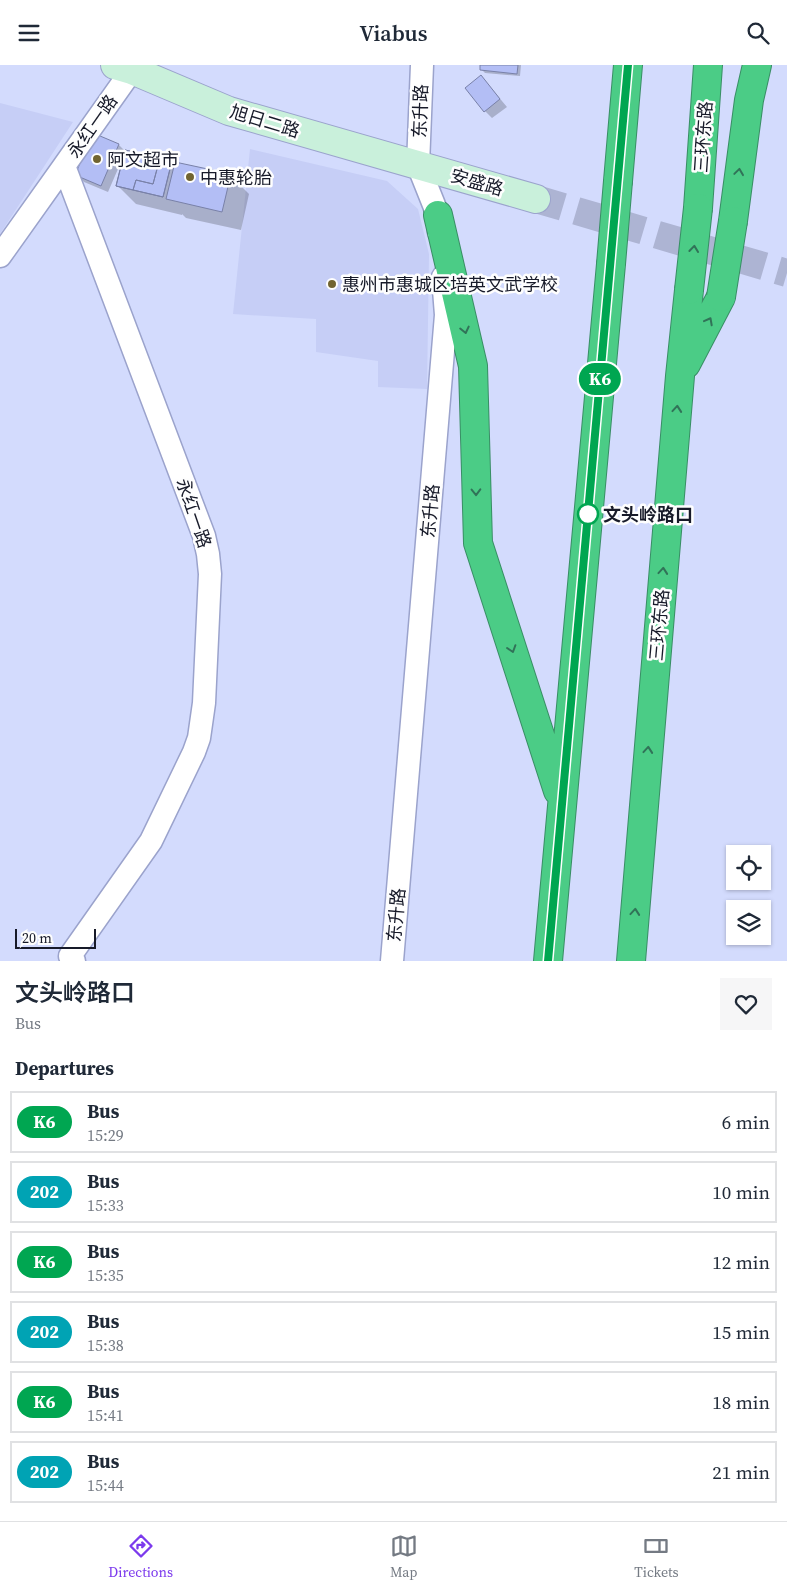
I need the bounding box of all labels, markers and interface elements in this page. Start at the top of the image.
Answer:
text: Viabus [360,18,427,48]
icon: menu [15,19,43,47]
icon: search [744,19,772,47]
street label: 东升路 [407,84,433,138]
street label: 永红一路 [61,89,123,163]
street label: 旭日二路 [227,99,303,143]
street label: 三环东路 [688,100,718,174]
place label: 阿文超市 [107,147,179,172]
marker: 阿文超市 [91,153,103,165]
street label: 安盛路 [448,163,506,201]
place label: 中惠轮胎 [200,165,272,190]
one-way arrow [734,168,744,177]
marker: 中惠轮胎 [184,171,196,183]
one-way arrow [688,245,699,253]
place label: 惠州市惠城区培英文武学校 [342,272,558,297]
marker: 惠州市惠城区培英文武学校 [326,278,338,290]
one-way arrow [703,318,713,327]
one-way arrow [459,326,470,335]
line badge: K6 [578,363,622,395]
text: K6 [589,366,611,391]
one-way arrow [671,405,682,413]
street label: 永红一路 [170,475,218,551]
street label: 东升路 [415,483,445,539]
one-way arrow [471,488,482,496]
place label: 文头岭路口 [603,502,693,527]
marker: 文头岭路口 [577,503,599,525]
one-way arrow [658,567,669,575]
street label: 三环东路 [643,588,675,662]
one-way arrow [506,644,516,653]
one-way arrow [643,746,654,754]
map controls [726,845,771,945]
button: locate [726,845,771,890]
street label: 东升路 [381,887,411,943]
button: layers [726,900,771,945]
one-way arrow [629,908,640,916]
scale bar [15,926,96,949]
text: 20 m [22,928,52,948]
text: 文头岭路口 [15,976,135,1009]
button: heart [720,978,772,1030]
text: Bus [15,1012,41,1034]
text: Departures [15,1055,114,1081]
text: Bus [87,1098,119,1124]
text: K6 [33,1109,56,1134]
text: 6 min [722,1109,770,1135]
text: 15:29 [87,1124,124,1146]
text: Bus [87,1168,119,1194]
text: 202 [30,1179,59,1204]
text: 10 min [712,1179,770,1205]
text: 15:33 [87,1194,124,1216]
text: Bus [87,1238,119,1264]
text: K6 [33,1249,56,1274]
text: 12 min [712,1249,770,1275]
text: 15:35 [87,1264,124,1286]
text: Bus [87,1308,119,1334]
text: 202 [30,1319,59,1344]
text: 15 min [712,1319,770,1345]
text: 15:38 [87,1334,124,1356]
text: Bus [87,1378,119,1404]
text: K6 [33,1389,56,1414]
text: 18 min [712,1389,770,1415]
text: 15:41 [87,1404,124,1426]
text: Bus [87,1448,119,1474]
text: 202 [30,1459,59,1484]
text: 21 min [712,1459,770,1485]
text: 15:44 [87,1474,124,1496]
tab: Directions [108,1532,173,1582]
tab: Map [390,1532,418,1582]
tab: Tickets [634,1532,679,1582]

